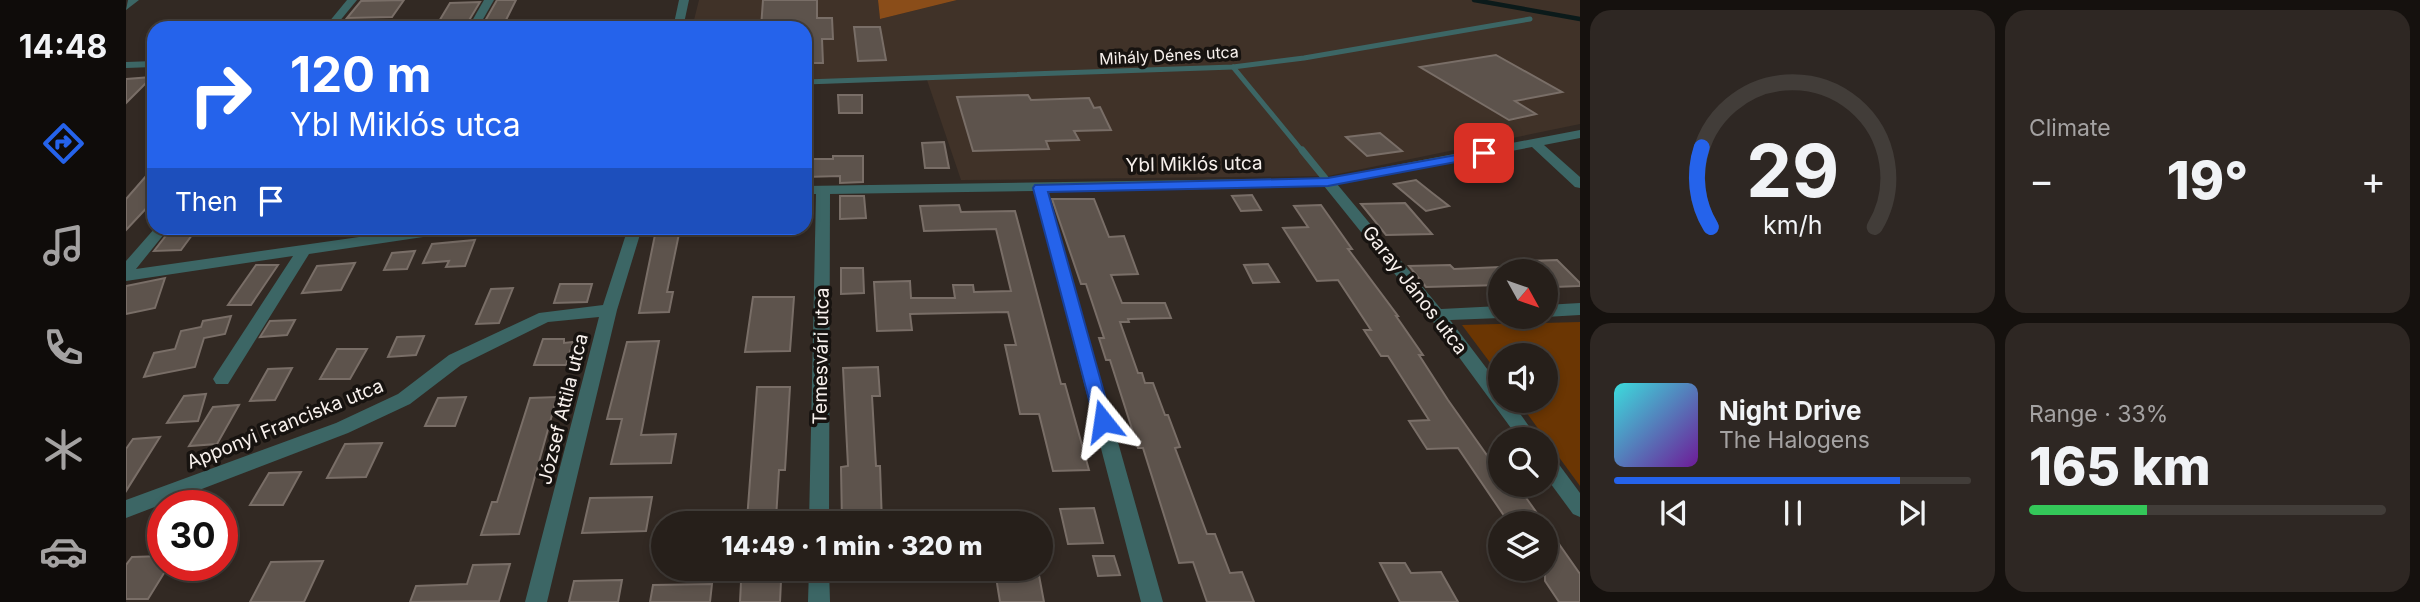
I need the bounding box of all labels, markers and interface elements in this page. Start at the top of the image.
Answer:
text: 14:48 [19,27,107,66]
street label: Mihály Dénes utca [1099,41,1239,69]
text: 120 m [290,45,431,104]
icon: right [175,49,266,140]
text: Ybl Miklós utca [290,105,521,144]
text: Climate [2029,114,2111,142]
icon: directions [39,119,88,168]
pin [1454,123,1514,183]
text: 29 [1746,127,1839,216]
icon: arrive [1465,134,1503,172]
text: 19° [2167,149,2248,212]
street label: Ybl Miklós utca [1125,151,1263,177]
text: − [2029,157,2054,203]
text: + [2361,157,2386,203]
icon: arrive [252,182,290,220]
text: Then [175,186,238,217]
text: km/h [1763,210,1822,240]
icon: music [39,221,88,270]
street label: Garay János utca [1358,221,1472,359]
north arrow [1488,259,1558,329]
map controls [1488,259,1558,581]
street label: Temesvári utca [808,287,834,425]
icon: phone [39,323,88,372]
street label: József Attila utca [533,331,593,487]
button: sound [1488,343,1558,413]
street label: Apponyi Franciska utca [183,374,387,474]
position arrow [1066,384,1140,458]
text: Night Drive [1719,395,1861,426]
text: Range · 33% [2029,400,2168,428]
icon: climate [39,425,88,474]
text: The Halogens [1719,426,1870,454]
button: search [1488,427,1558,497]
text: 165 km [2029,435,2211,498]
speed limit sign: 30 [147,490,238,581]
icon: previous [1655,494,1693,532]
icon: pause [1774,494,1812,532]
icon: next [1893,494,1931,532]
button: layers [1488,511,1558,581]
icon: car [39,527,88,576]
text: 14:49 · 1 min · 320 m [721,530,983,561]

